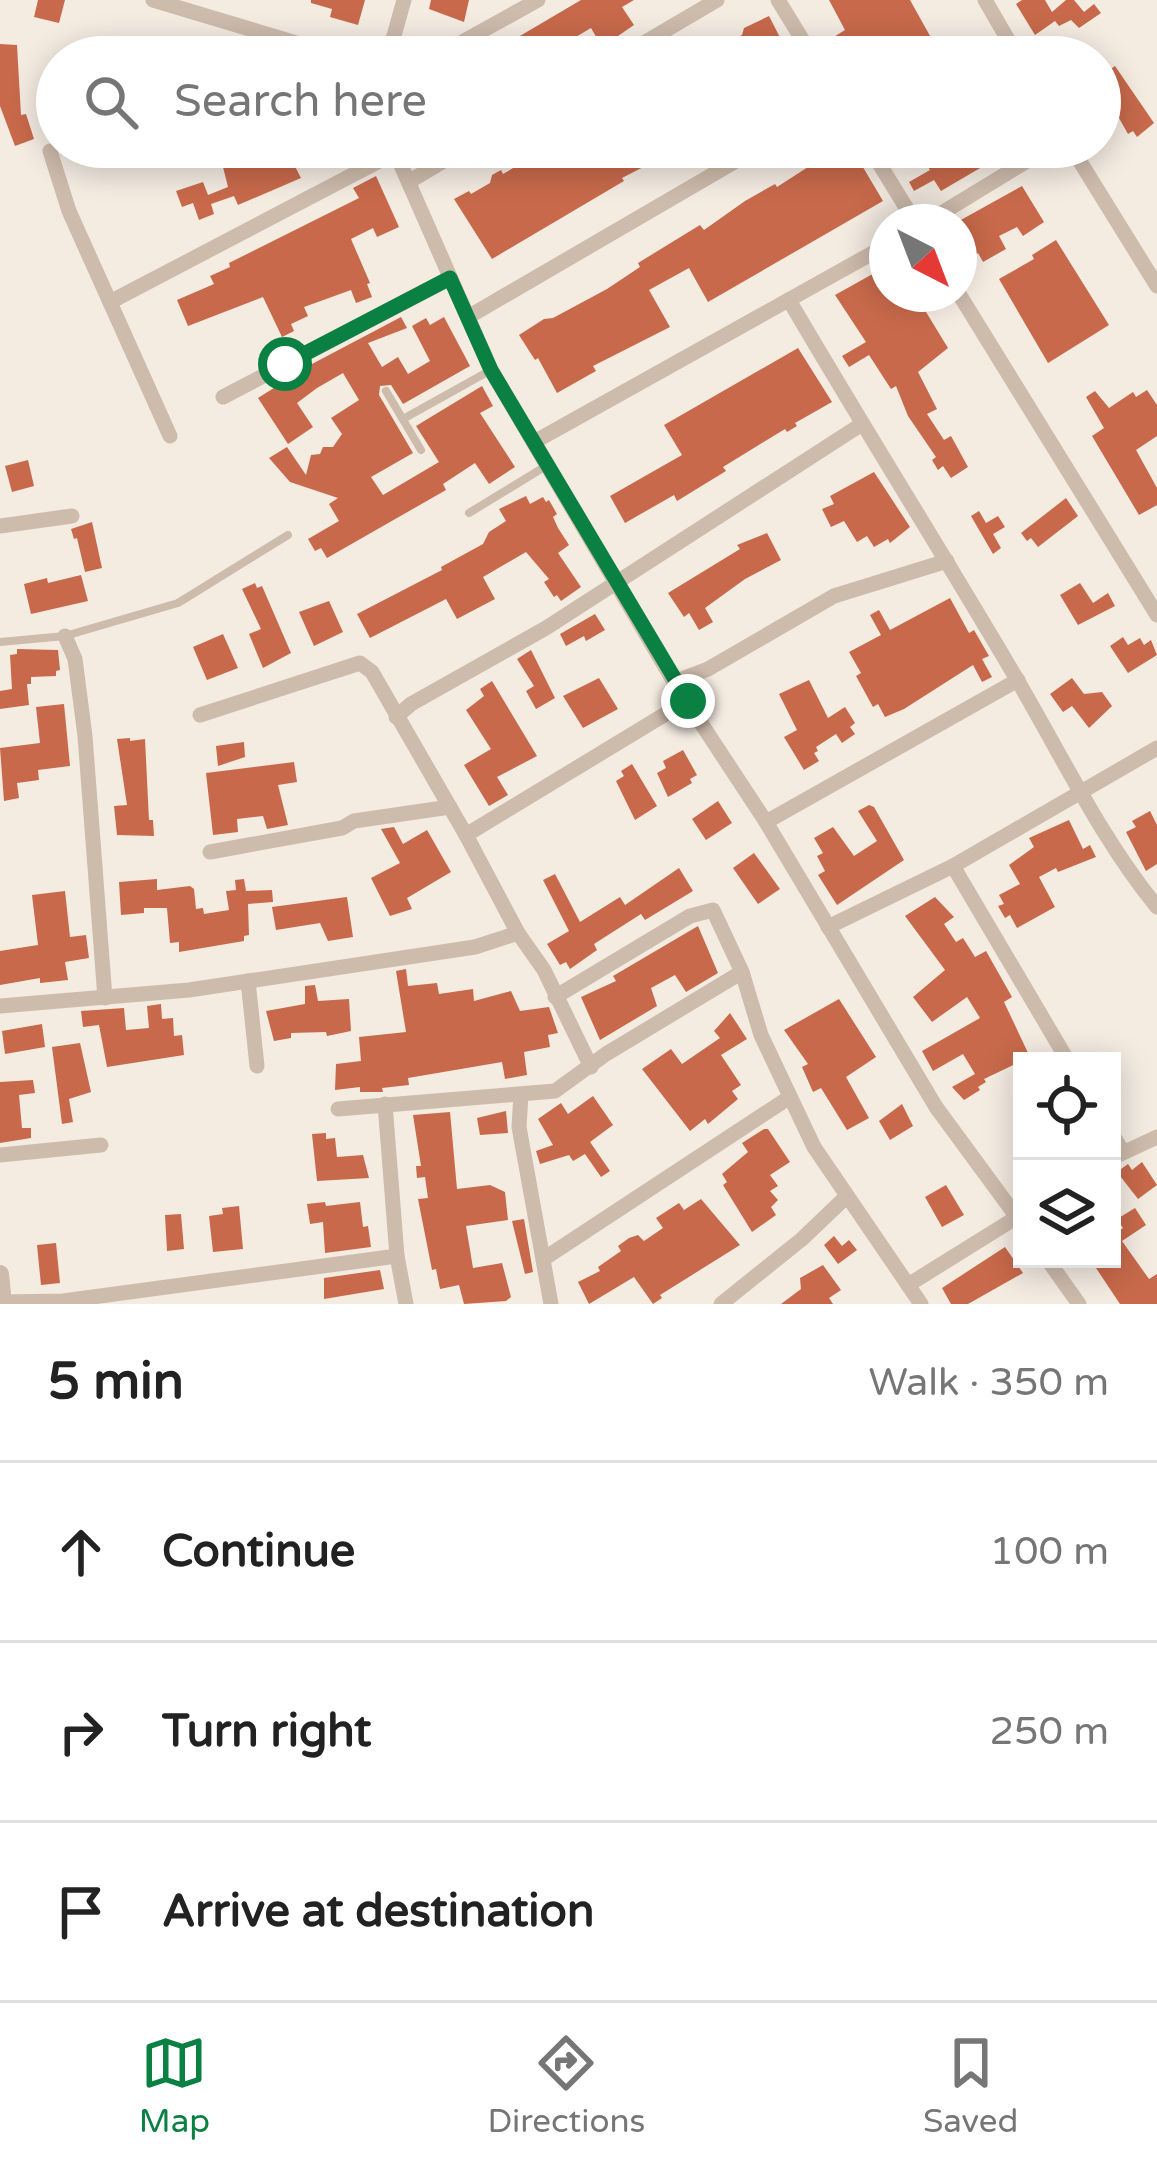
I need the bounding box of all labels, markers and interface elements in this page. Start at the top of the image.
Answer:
search box [36,36,1121,168]
icon: search [78,69,144,135]
text: Search here [174,75,427,129]
north arrow [869,204,977,312]
route start [258,337,312,391]
route end [661,674,715,728]
map controls [1013,1052,1121,1268]
button: locate [1013,1052,1121,1160]
button: layers [1013,1160,1121,1268]
text: 5 min [48,1351,184,1413]
text: Walk · 350 m [868,1359,1109,1406]
icon: ahead [48,1519,114,1585]
text: Continue [162,1525,355,1579]
text: 100 m [990,1528,1109,1575]
icon: right [48,1699,114,1765]
text: Turn right [162,1705,371,1759]
text: 250 m [990,1708,1109,1755]
icon: arrive [48,1879,114,1945]
text: Arrive at destination [162,1885,594,1939]
tab: Map [139,2030,210,2141]
tab: Directions [488,2030,645,2141]
tab: Saved [923,2030,1018,2141]

